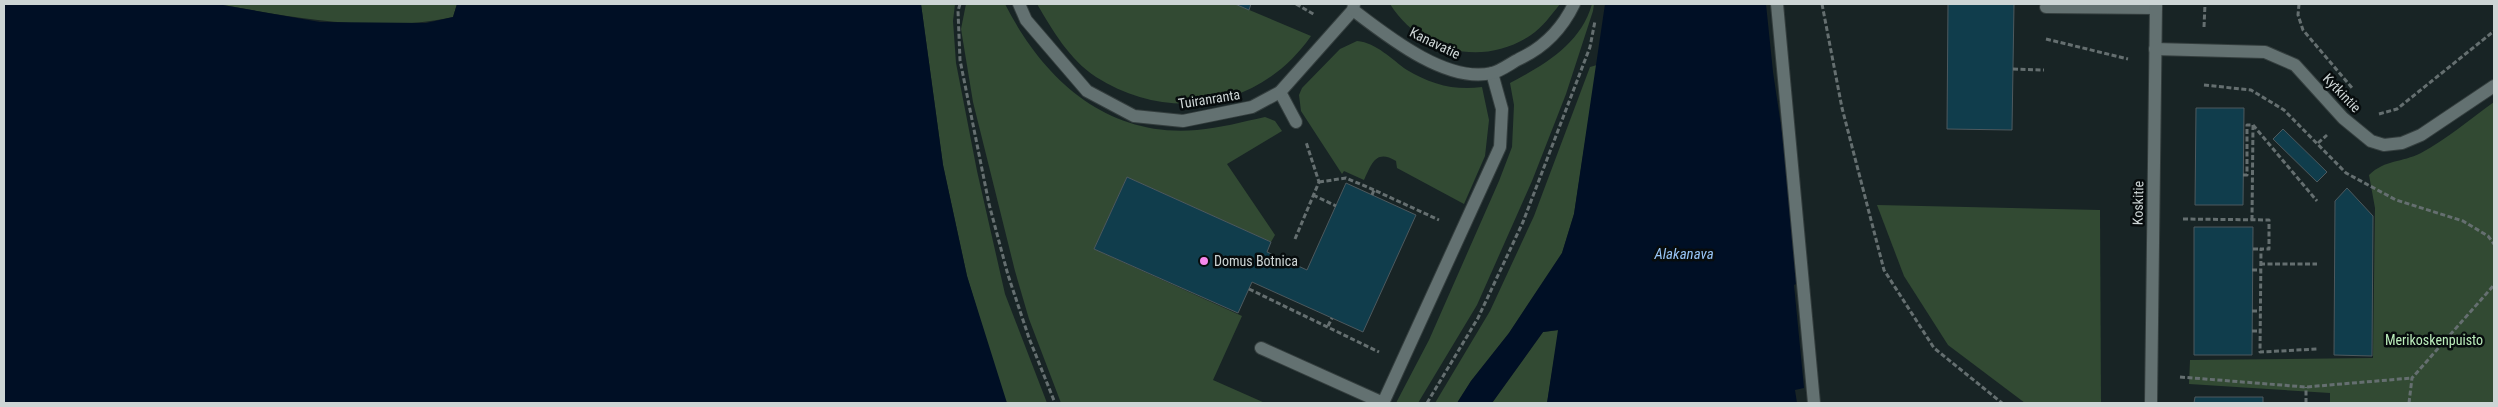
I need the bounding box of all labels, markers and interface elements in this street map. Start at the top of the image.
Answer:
street label: Kanavatie [1407,24,1463,62]
street label: Kytkintie [2320,70,2365,116]
street label: Tuiranranta [1177,86,1241,112]
street label: Koskitie [2130,180,2146,225]
water label: Alakanava [1653,245,1714,263]
place label: Domus Botnica [1214,253,1298,269]
marker: Domus Botnica [1198,255,1210,267]
park label: Merikoskenpuisto [2385,332,2483,348]

